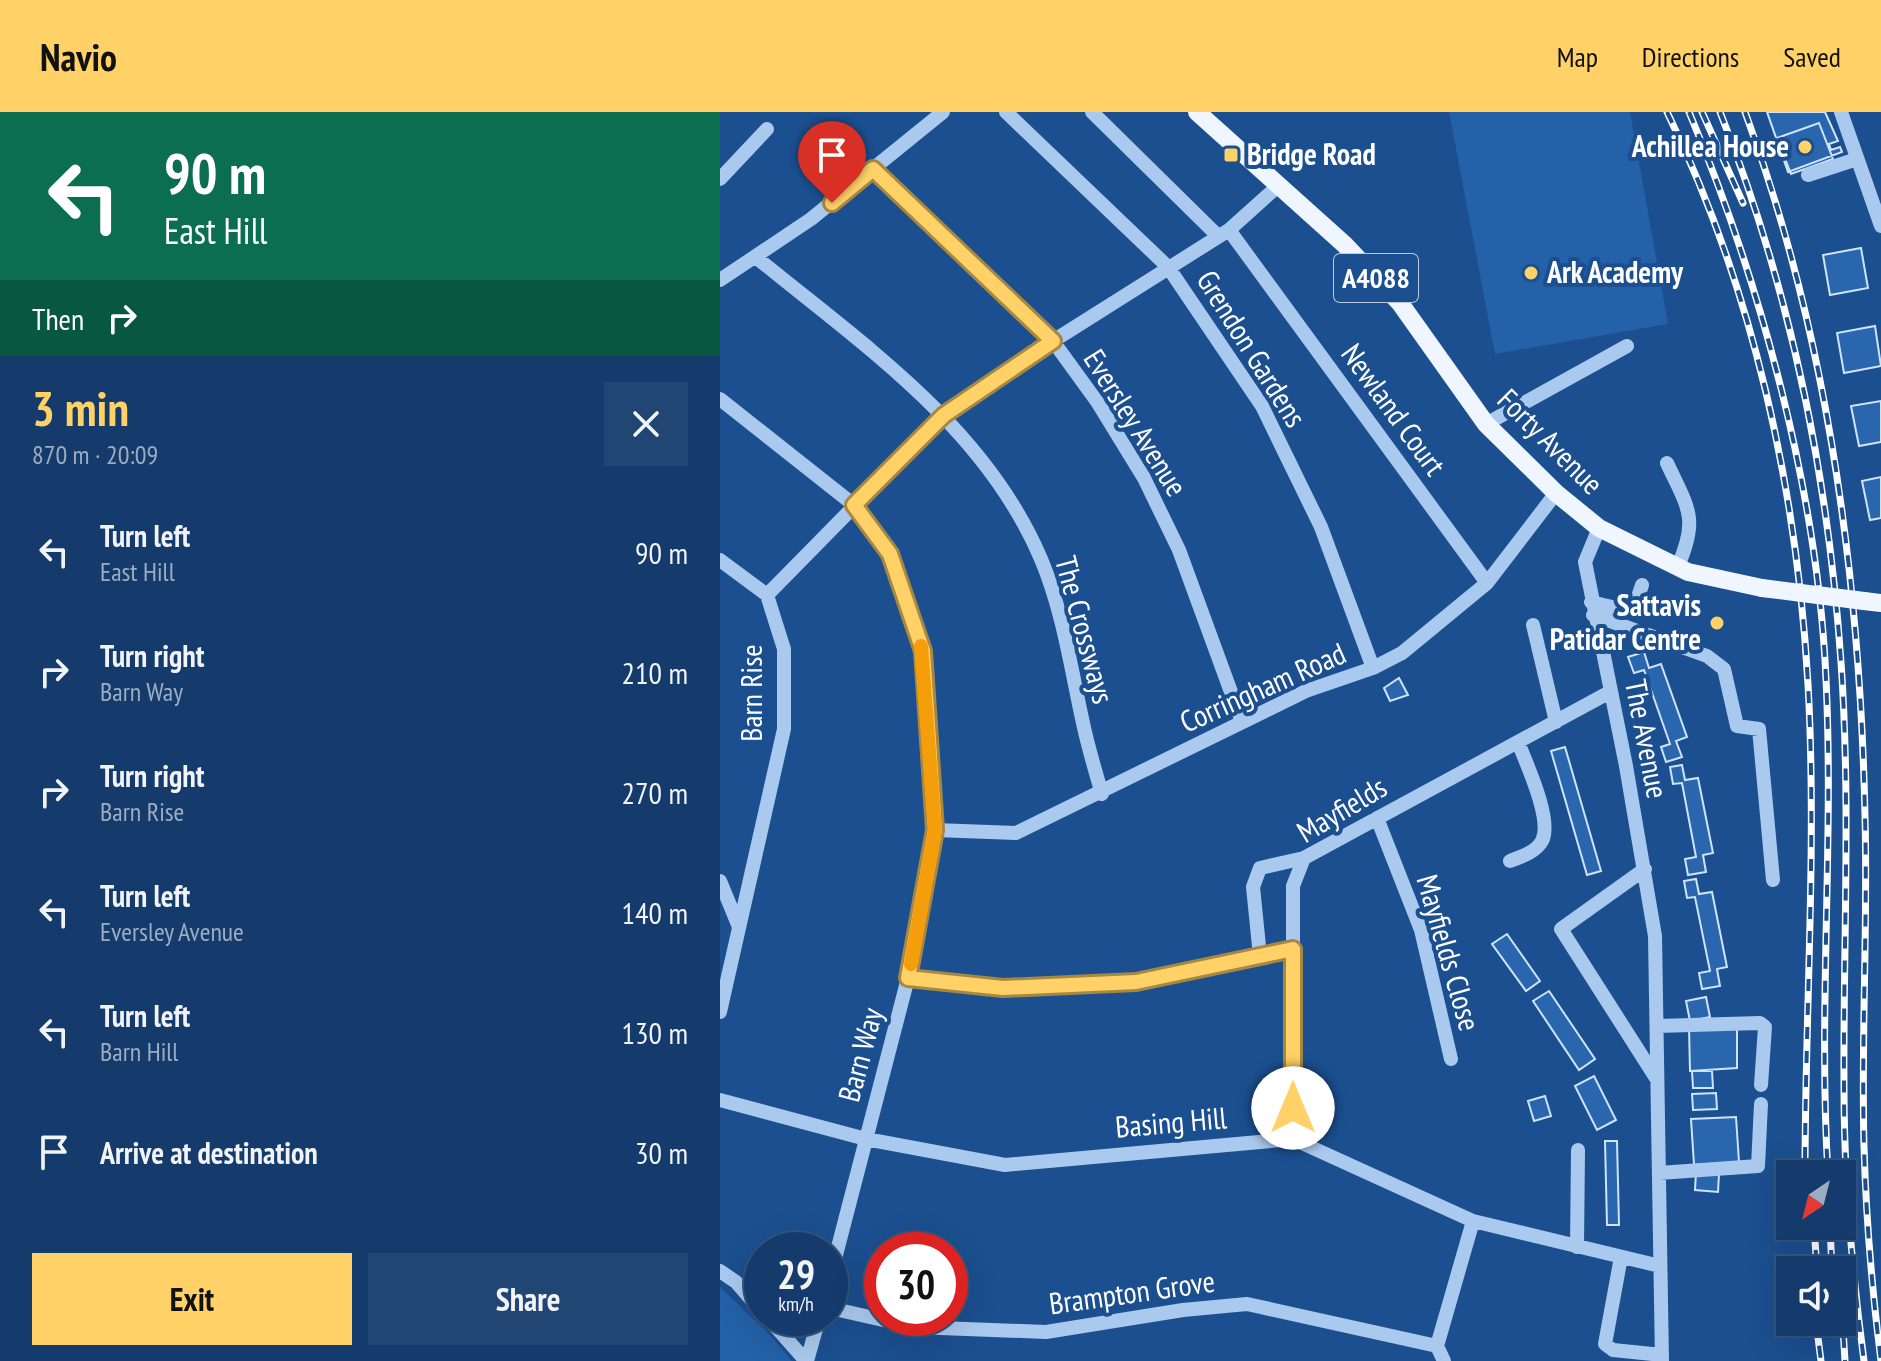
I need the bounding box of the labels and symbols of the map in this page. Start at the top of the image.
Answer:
pin [798,121,866,203]
place label: Achillea House [1631,126,1789,165]
place label: Bridge Road [1247,134,1376,173]
marker: Achillea House [1796,138,1814,156]
marker: Bridge Road [1222,146,1240,164]
place label: Ark Academy [1546,252,1684,291]
road number: A4088 [1334,254,1418,302]
street label: Grendon Gardens [1189,263,1316,434]
marker: Ark Academy [1522,264,1540,282]
street label: Newland Court [1333,336,1456,483]
street label: Eversley Avenue [1076,341,1197,503]
street label: Forty Avenue [1490,380,1612,502]
street label: The Crossways [1047,551,1124,708]
place label: Sattavis Patidar Centre [1550,585,1701,658]
marker: Sattavis Patidar Centre [1708,614,1726,632]
street label: Corringham Road [1174,633,1351,740]
street label: Barn Rise [731,644,770,742]
street label: The Avenue [1617,676,1678,802]
street label: Mayfields [1289,767,1393,851]
street label: Mayfields Close [1409,870,1490,1035]
street label: Barn Way [828,1003,891,1106]
position arrow [1251,1066,1335,1150]
street label: Basing Hill [1113,1097,1228,1146]
north arrow [1776,1160,1856,1240]
speed limit sign: 30 [864,1232,968,1336]
street label: Brampton Grove [1046,1261,1217,1322]

